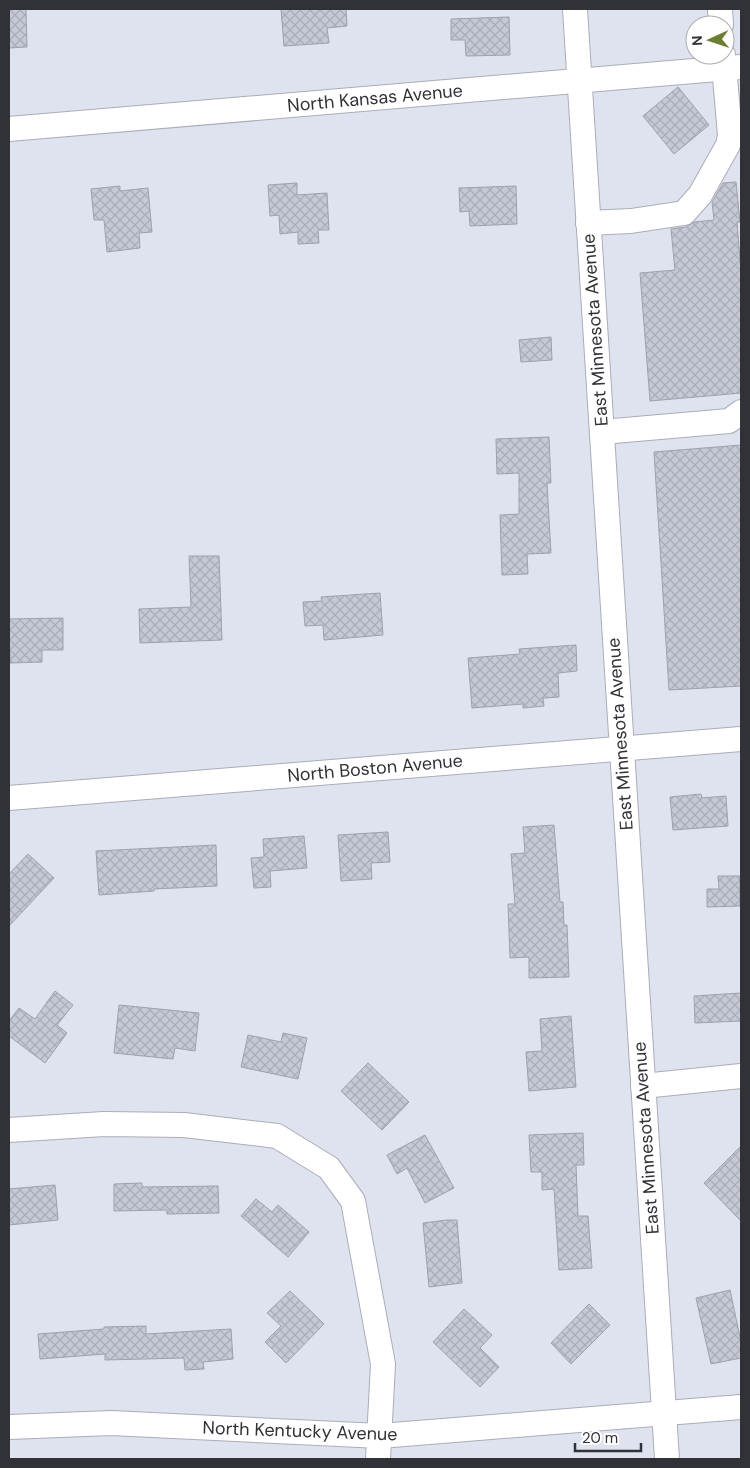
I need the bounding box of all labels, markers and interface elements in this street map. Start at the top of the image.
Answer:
north arrow [685,15,735,65]
text: N [688,35,706,46]
street label: North Kansas Avenue [286,78,464,118]
street label: East Minnesota Avenue [576,233,614,427]
street label: East Minnesota Avenue [601,637,639,831]
street label: North Boston Avenue [286,748,464,788]
street label: East Minnesota Avenue [627,1041,665,1235]
street label: North Kentucky Avenue [202,1416,398,1446]
scale bar [575,1420,641,1452]
text: 20 m [582,1428,618,1448]

